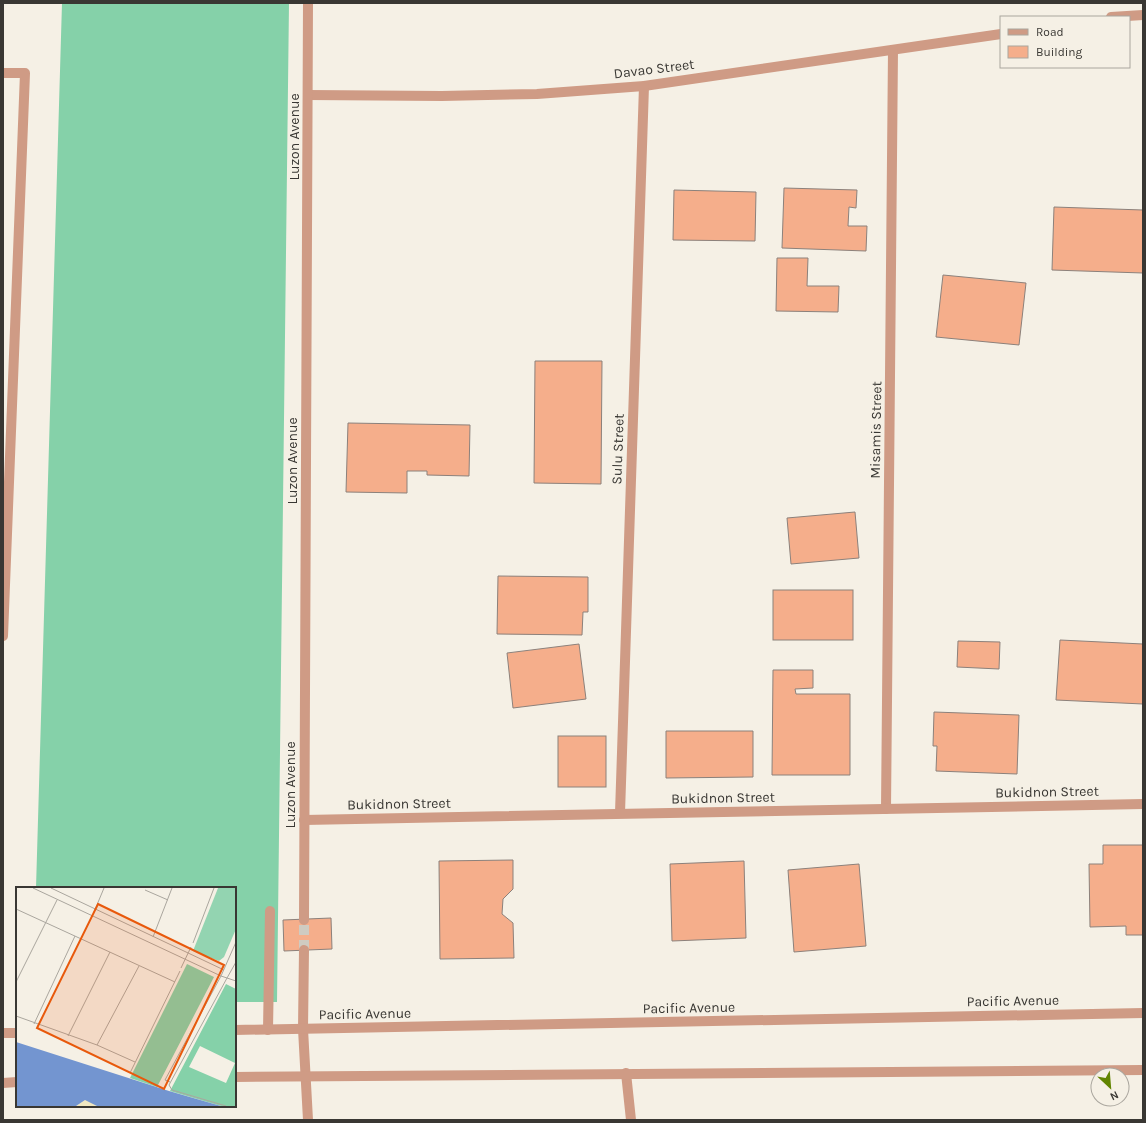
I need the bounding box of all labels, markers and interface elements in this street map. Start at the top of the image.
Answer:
legend [1000,16,1130,68]
text: Road [1036,25,1064,39]
text: Building [1036,45,1083,59]
street label: Davao Street [613,56,695,82]
street label: Luzon Avenue [286,93,303,181]
street label: Misamis Street [867,381,885,479]
street label: Sulu Street [608,413,628,485]
street label: Luzon Avenue [284,417,301,505]
street label: Luzon Avenue [282,741,299,829]
street label: Bukidnon Street [995,783,1099,801]
street label: Bukidnon Street [671,789,775,807]
street label: Bukidnon Street [347,795,451,813]
inset map [16,887,236,1107]
street label: Pacific Avenue [967,992,1059,1010]
street label: Pacific Avenue [643,999,735,1017]
street label: Pacific Avenue [319,1005,411,1023]
north arrow [1090,1067,1130,1107]
text: N [1108,1088,1121,1103]

